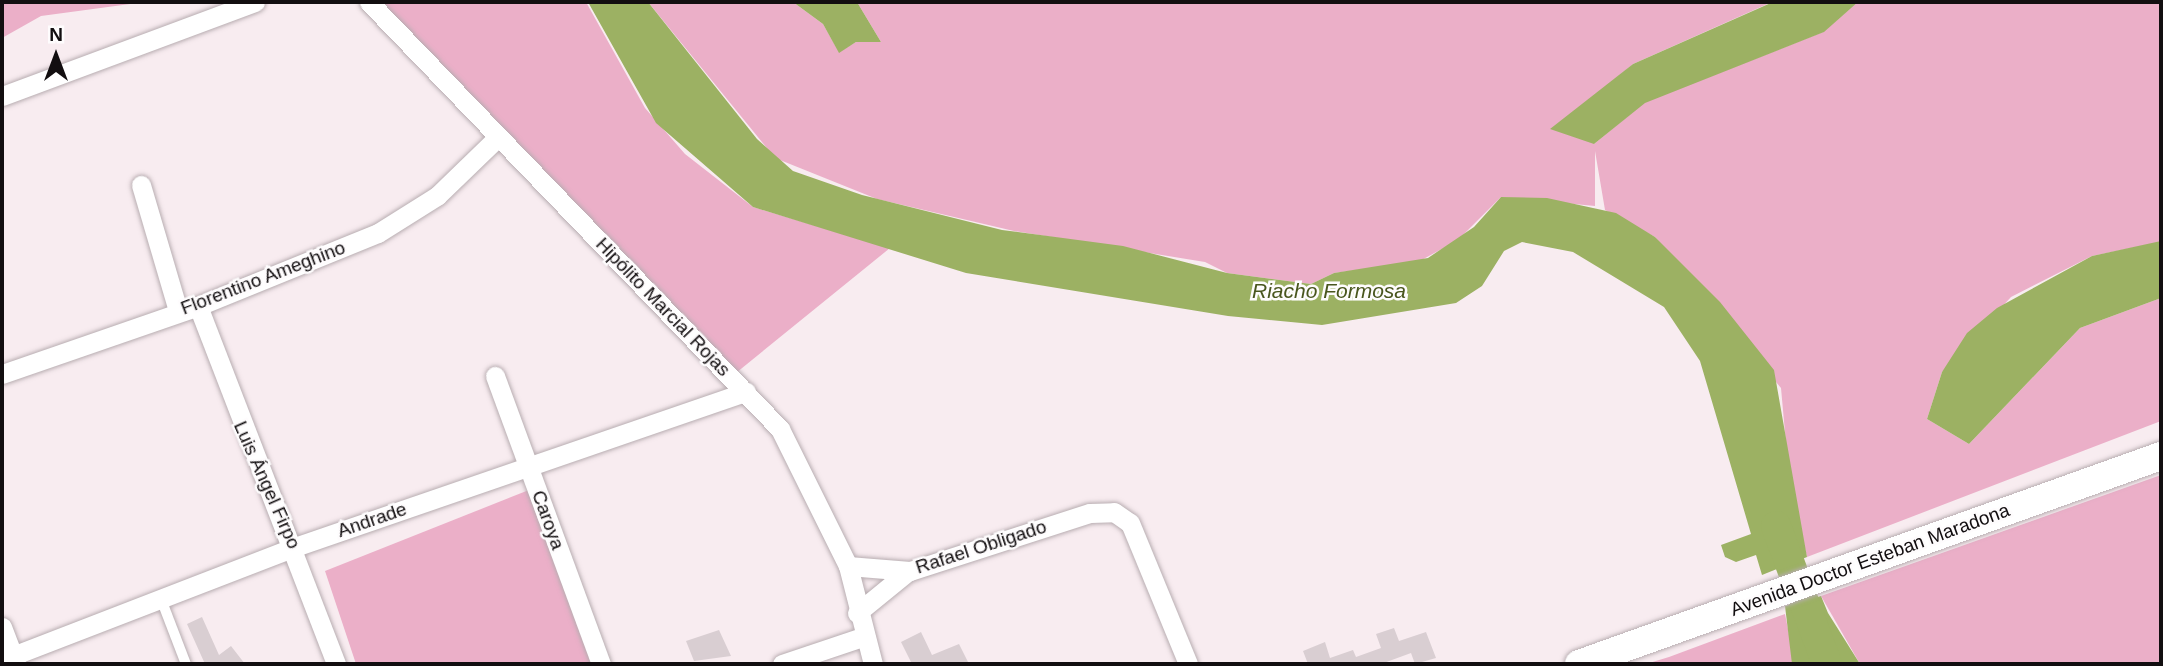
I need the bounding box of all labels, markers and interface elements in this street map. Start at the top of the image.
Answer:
north arrow [21,21,91,91]
text: N [49,24,63,45]
street label: Hipólito Marcial Rojas [591,233,735,381]
street label: Florentino Ameghino [177,236,349,320]
water label: Riacho Formosa [1252,278,1406,304]
street label: Luis Ángel Firpo [229,418,305,552]
street label: Caroya [527,487,569,553]
street label: Andrade [334,498,410,542]
street label: Avenida Doctor Esteban Maradona [1727,499,2013,621]
street label: Rafael Obligado [913,515,1049,579]

